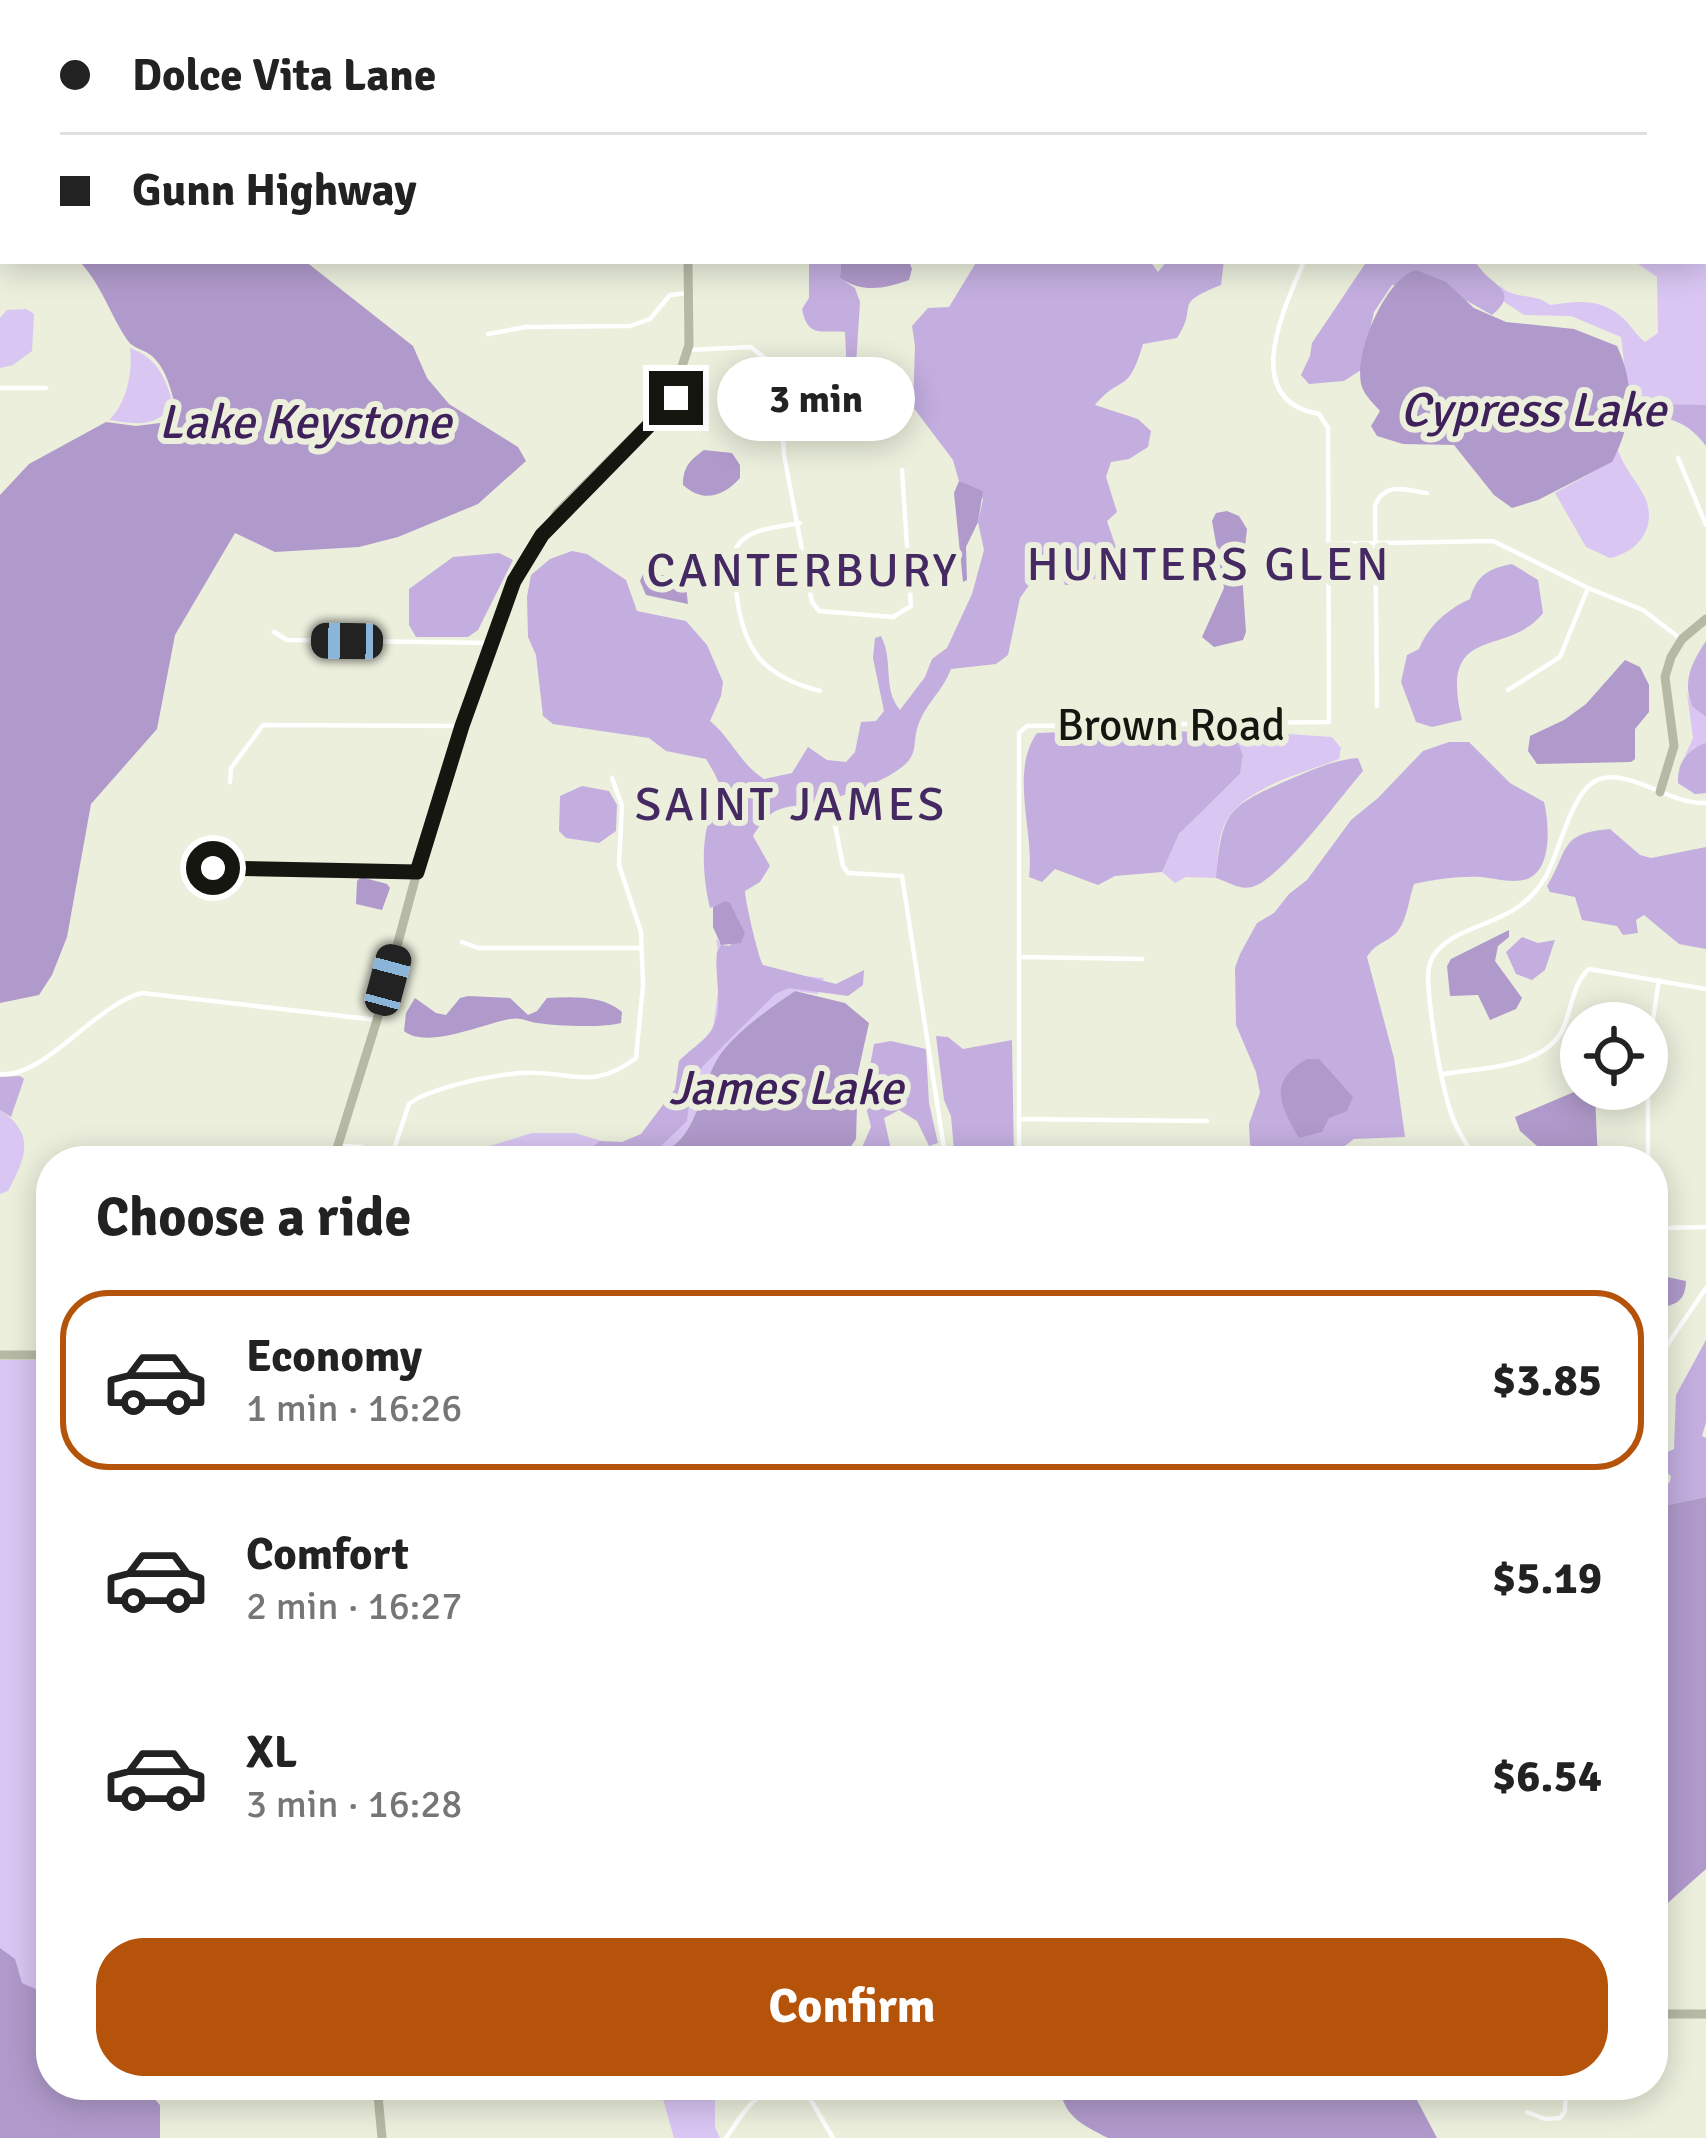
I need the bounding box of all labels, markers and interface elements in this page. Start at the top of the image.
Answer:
text: Dolce Vita Lane [132,48,436,103]
text: Gunn Highway [132,163,417,218]
callout: 3 min [718,356,916,440]
route end [649,371,703,425]
text: 3 min [769,375,863,423]
water label: Cypress Lake [1400,381,1668,440]
water label: Lake Keystone [159,393,453,452]
district label: HUNTERS GLEN [1026,535,1392,594]
district label: CANTERBURY [646,541,960,600]
car [311,622,383,660]
street label: Brown Road [1057,698,1285,753]
district label: SAINT JAMES [635,775,947,834]
route start [186,841,240,895]
car [361,941,415,1019]
map controls [1560,1002,1668,1110]
button: locate [1560,1002,1668,1110]
water label: James Lake [669,1059,905,1118]
text: Choose a ride [96,1184,411,1251]
icon: car [102,1326,210,1434]
text: Economy [246,1329,422,1384]
text: $3.85 [1492,1353,1602,1408]
text: 1 min · 16:26 [246,1384,462,1432]
icon: car [102,1524,210,1632]
text: Comfort [246,1527,409,1582]
text: $5.19 [1492,1551,1602,1606]
text: 2 min · 16:27 [246,1582,462,1630]
icon: car [102,1722,210,1830]
text: XL [246,1725,297,1780]
text: $6.54 [1492,1749,1602,1804]
text: 3 min · 16:28 [246,1780,462,1828]
button: Confirm [96,1938,1608,2076]

